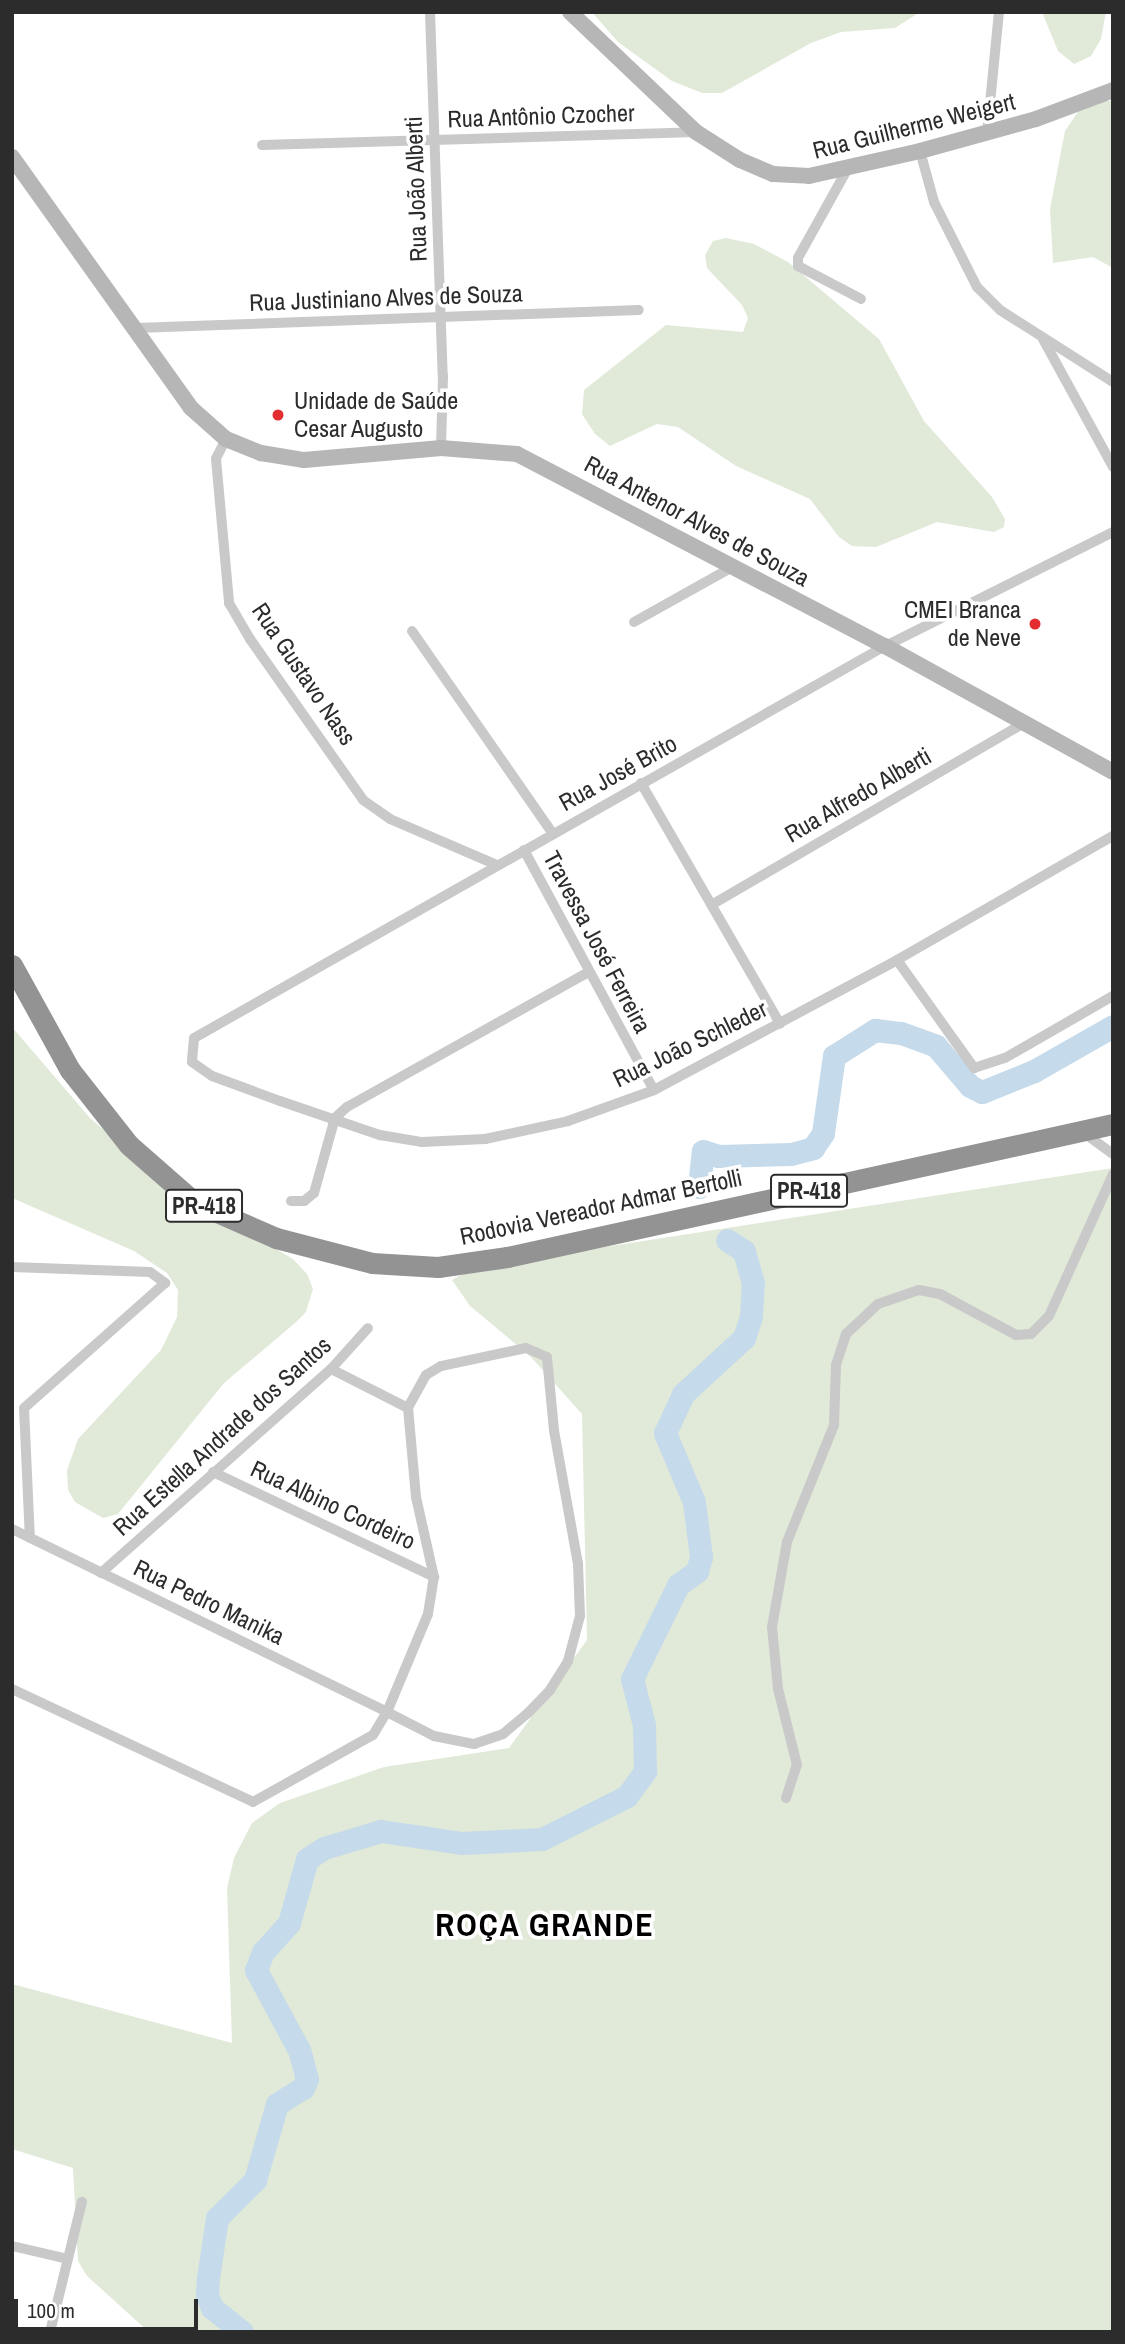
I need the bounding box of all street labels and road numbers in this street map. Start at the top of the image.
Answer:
street label: Rua Guilherme Weigert [810,87,1018,165]
street label: Rua Antônio Czocher [446,98,636,134]
street label: Rua João Alberti [399,115,433,263]
street label: Rua Justiniano Alves de Souza [248,279,524,317]
street label: Rua Antenor Alves de Souza [579,449,815,593]
street label: Rua Gustavo Nass [246,597,362,751]
street label: Rua José Brito [554,729,682,817]
street label: Rua Alfredo Alberti [779,741,937,849]
street label: Travessa José Ferreira [537,846,657,1038]
street label: Rua João Schleder [608,994,772,1094]
street label: Rodovia Vereador Admar Bertolli [457,1163,745,1251]
road number: PR-418 [769,1172,849,1210]
road number: PR-418 [164,1186,244,1226]
street label: Rua Estella Andrade dos Santos [107,1330,337,1542]
street label: Rua Albino Cordeiro [246,1454,420,1556]
street label: Rua Pedro Manika [129,1553,289,1651]

